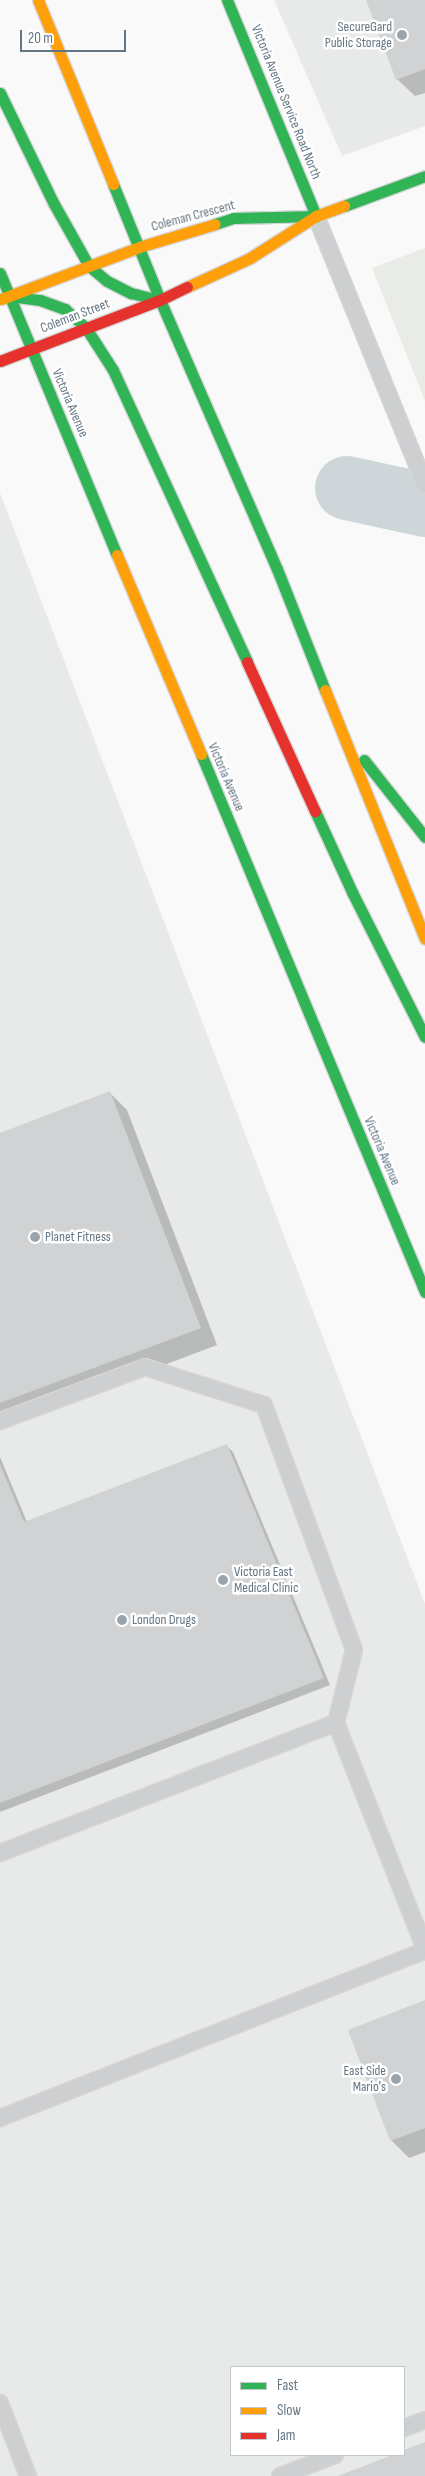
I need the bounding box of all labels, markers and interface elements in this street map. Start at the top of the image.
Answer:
place label: SecureGard Public Storage [325,19,392,52]
scale bar [22,20,129,52]
street label: Victoria Avenue Service Road North [247,22,325,182]
text: 20 m [28,29,53,48]
marker: SecureGard Public Storage [396,29,408,41]
street label: Coleman Crescent [149,197,237,235]
street label: Coleman Street [38,295,112,337]
street label: Victoria Avenue [48,366,92,440]
street label: Victoria Avenue [204,740,248,814]
street label: Victoria Avenue [360,1114,404,1188]
place label: Planet Fitness [45,1229,111,1245]
marker: Planet Fitness [29,1231,41,1243]
place label: Victoria East Medical Clinic [234,1564,299,1596]
marker: Victoria East Medical Clinic [216,1573,230,1587]
place label: London Drugs [132,1612,196,1628]
marker: London Drugs [116,1614,128,1626]
place label: East Side Mario's [343,2063,386,2096]
marker: East Side Mario's [390,2073,402,2085]
legend [230,2366,405,2456]
text: Fast [277,2376,298,2395]
text: Slow [277,2401,301,2420]
text: Jam [277,2426,295,2445]

